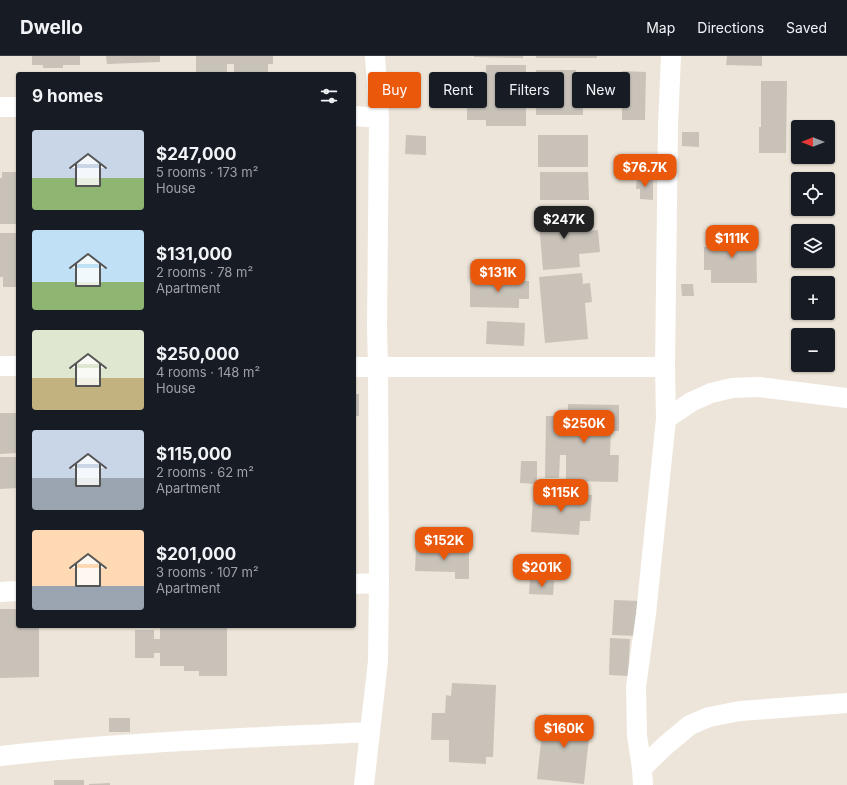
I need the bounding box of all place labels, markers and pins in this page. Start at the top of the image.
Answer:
pin: $76.7K [612,154,678,188]
pin: $247K [536,206,592,240]
pin: $111K [704,225,760,259]
pin: $131K [470,259,526,293]
pin: $250K [556,410,612,444]
pin: $115K [533,479,589,513]
pin: $152K [416,527,472,561]
pin: $201K [514,554,570,588]
pin: $160K [536,715,592,749]

